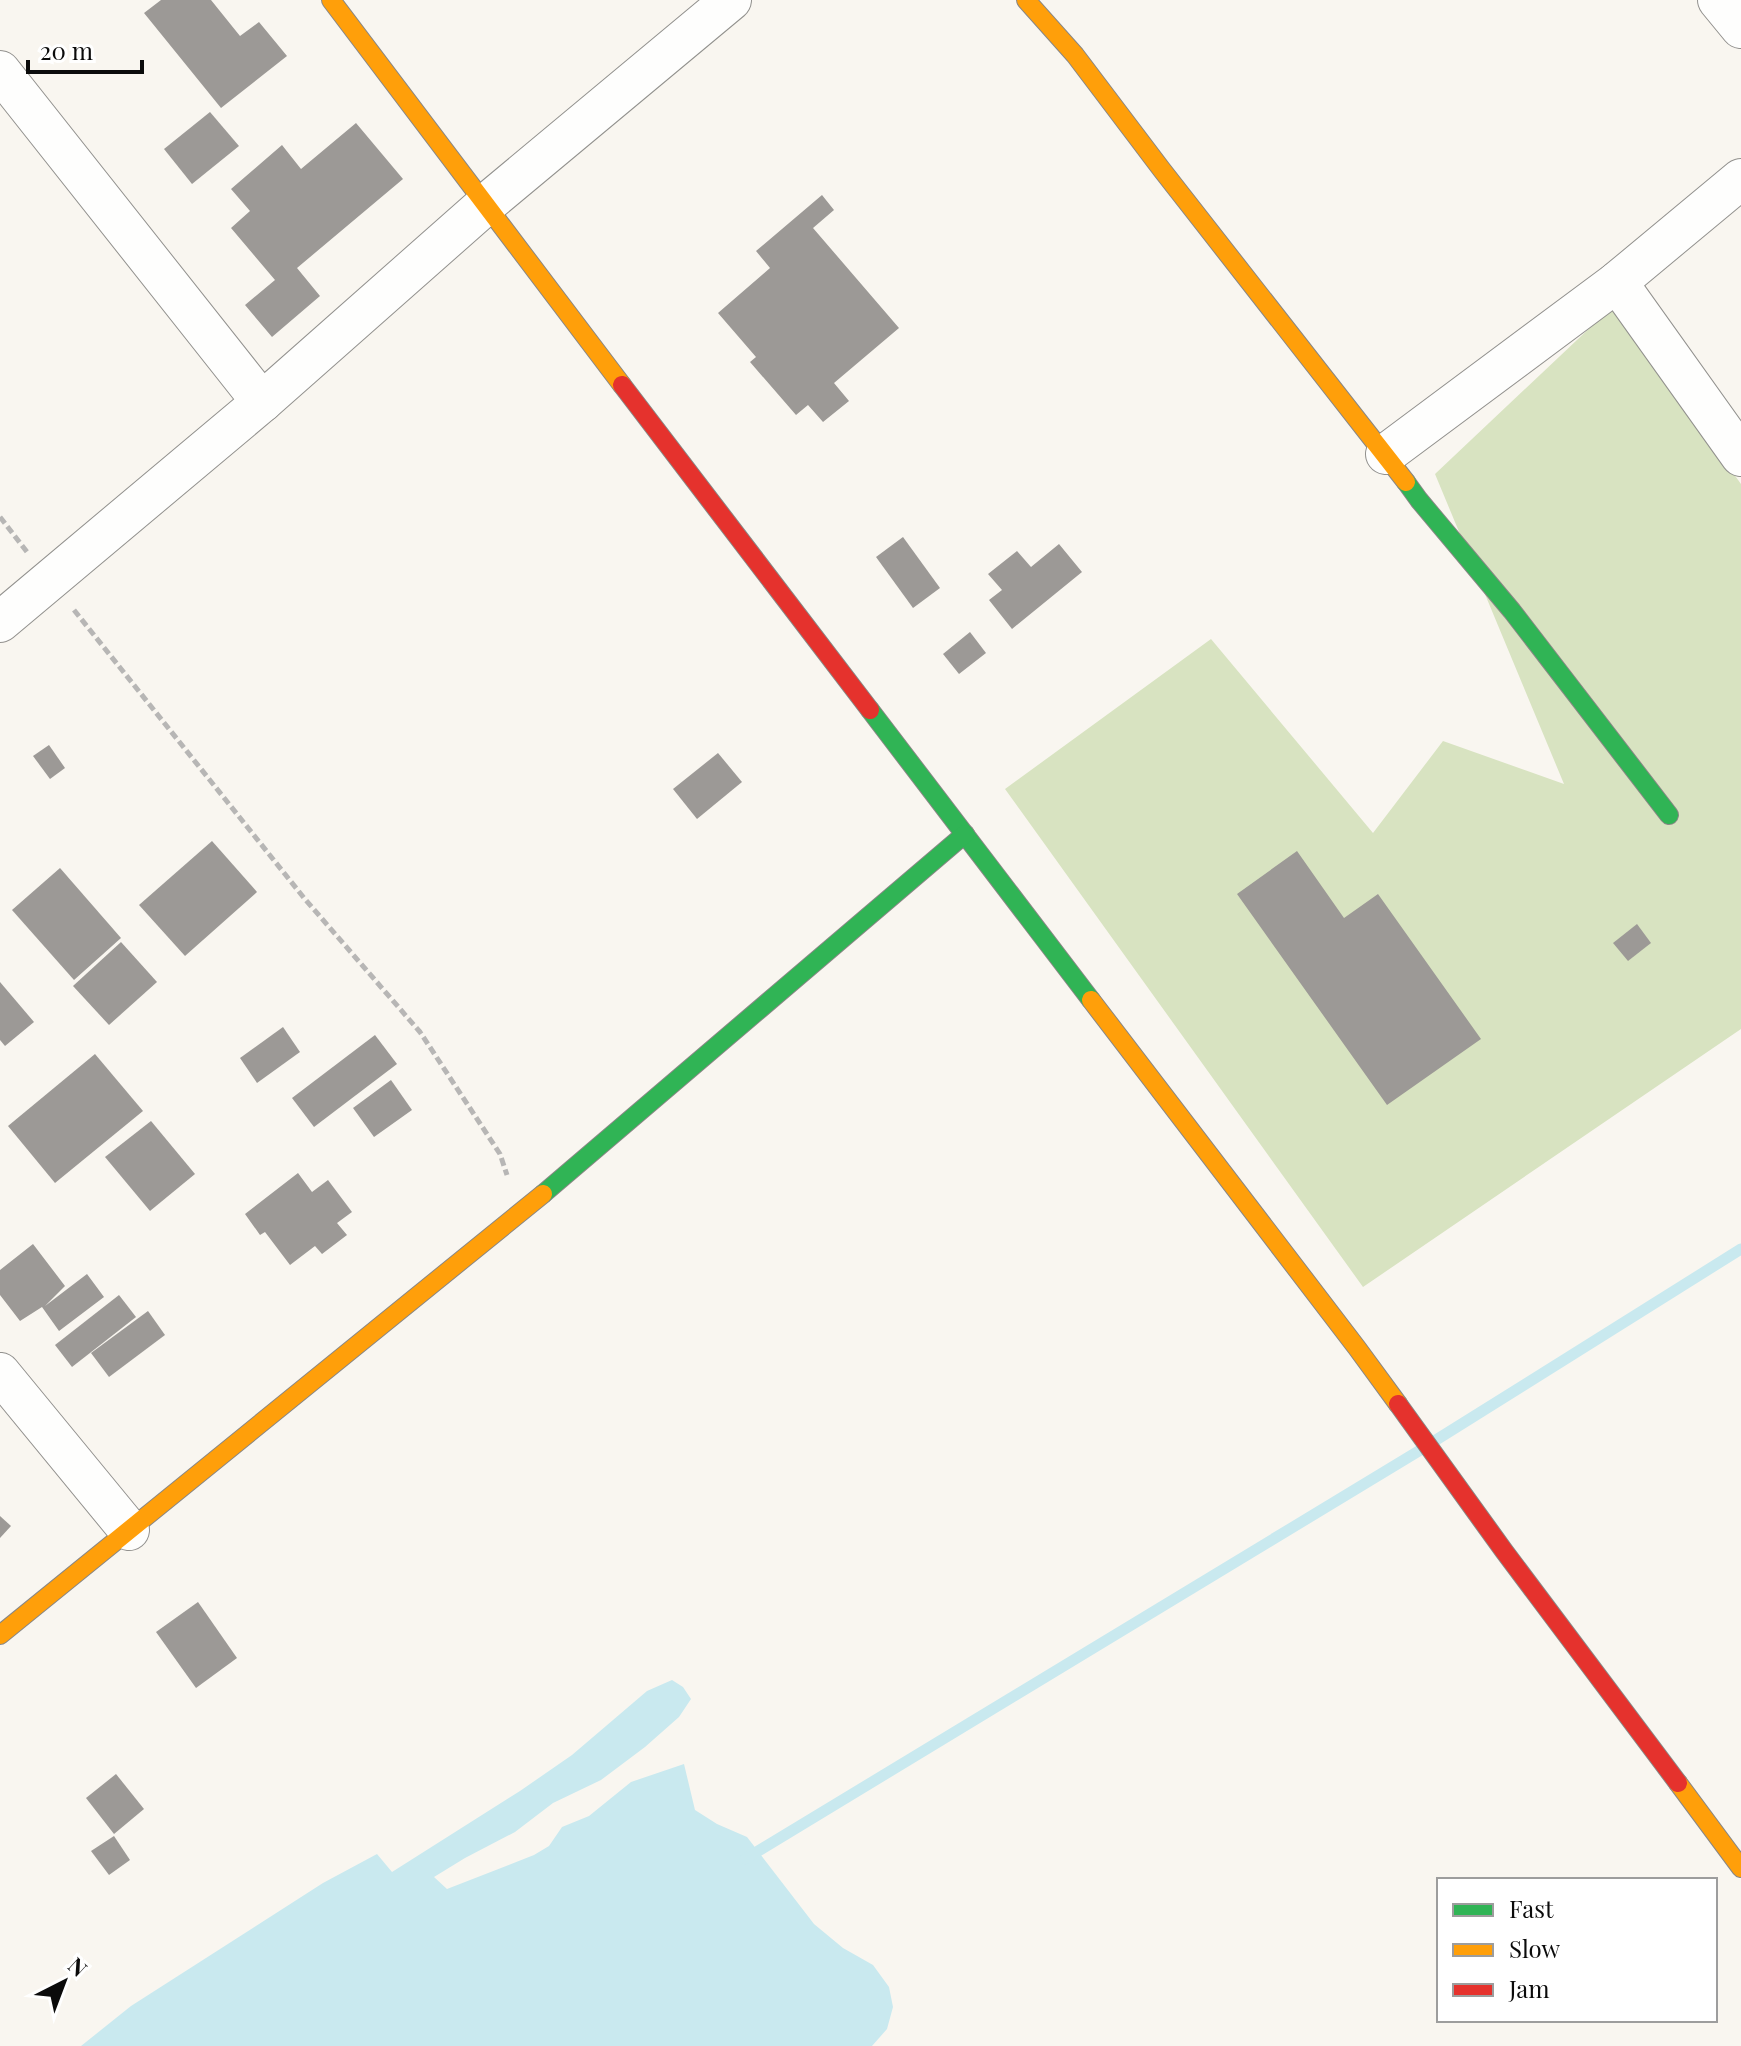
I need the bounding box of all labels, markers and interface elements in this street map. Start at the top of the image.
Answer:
scale bar [28,24,142,74]
text: 20 m [40,34,93,66]
legend [1437,1878,1717,2022]
text: Fast [1509,1892,1554,1924]
text: Slow [1509,1932,1561,1964]
north arrow [24,1942,104,2022]
text: N [62,1950,94,1983]
text: Jam [1508,1972,1550,2004]

